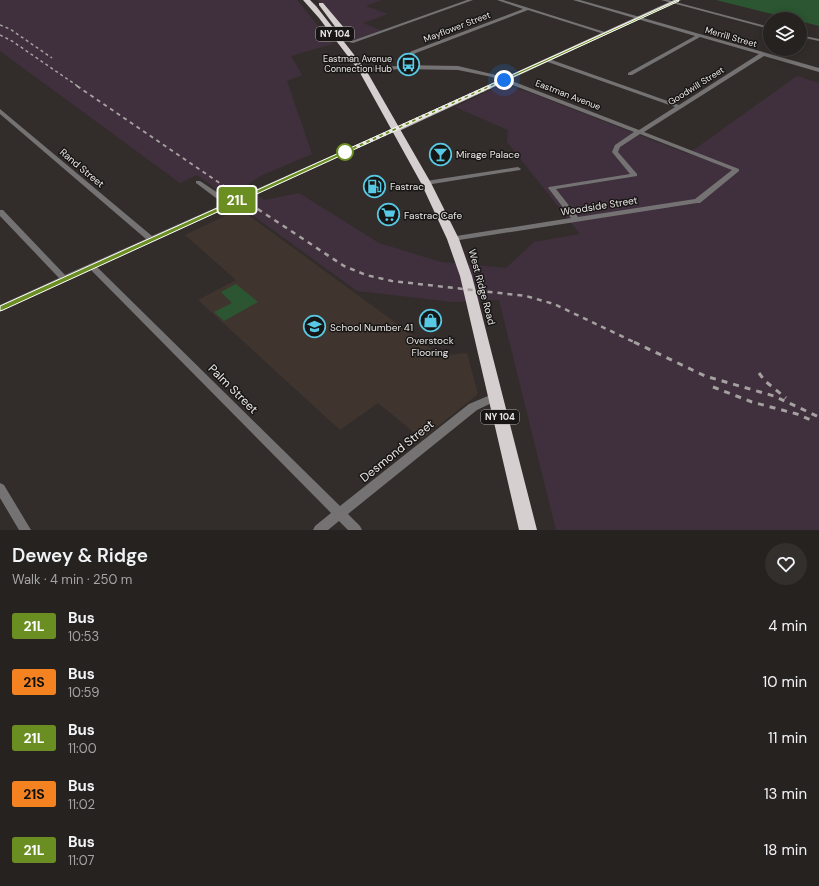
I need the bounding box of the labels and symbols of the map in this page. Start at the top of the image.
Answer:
street label: Mayflower Street [422,9,493,45]
street label: Merrill Street [704,24,759,50]
road number: NY 104 [316,27,354,41]
bus stop icon: Eastman Avenue Connection Hub [395,51,421,77]
place label: Eastman Avenue Connection Hub [323,53,392,75]
street label: Goodwill Street [666,64,727,108]
your location [494,70,514,90]
street label: Eastman Avenue [534,77,602,113]
bar icon: Mirage Palace [427,141,453,167]
unlabelled marker [336,143,354,161]
street label: Rand Street [57,146,107,190]
place label: Mirage Palace [456,148,520,161]
fuel station icon: Fastrac [361,173,387,199]
place label: Fastrac [390,180,424,193]
line badge: 21L [214,187,260,213]
street label: Woodside Street [560,193,638,218]
supermarket icon: Fastrac Cafe [375,202,401,228]
place label: Fastrac Cafe [404,209,463,222]
street label: West Ridge Road [466,248,498,326]
shop icon: Overstock Flooring [417,307,443,333]
school or university icon: School Number 41 [301,314,327,340]
place label: School Number 41 [330,321,413,334]
place label: Overstock Flooring [406,334,454,359]
street label: Palm Street [205,361,261,417]
road number: NY 104 [481,410,519,424]
street label: Desmond Street [357,416,437,486]

